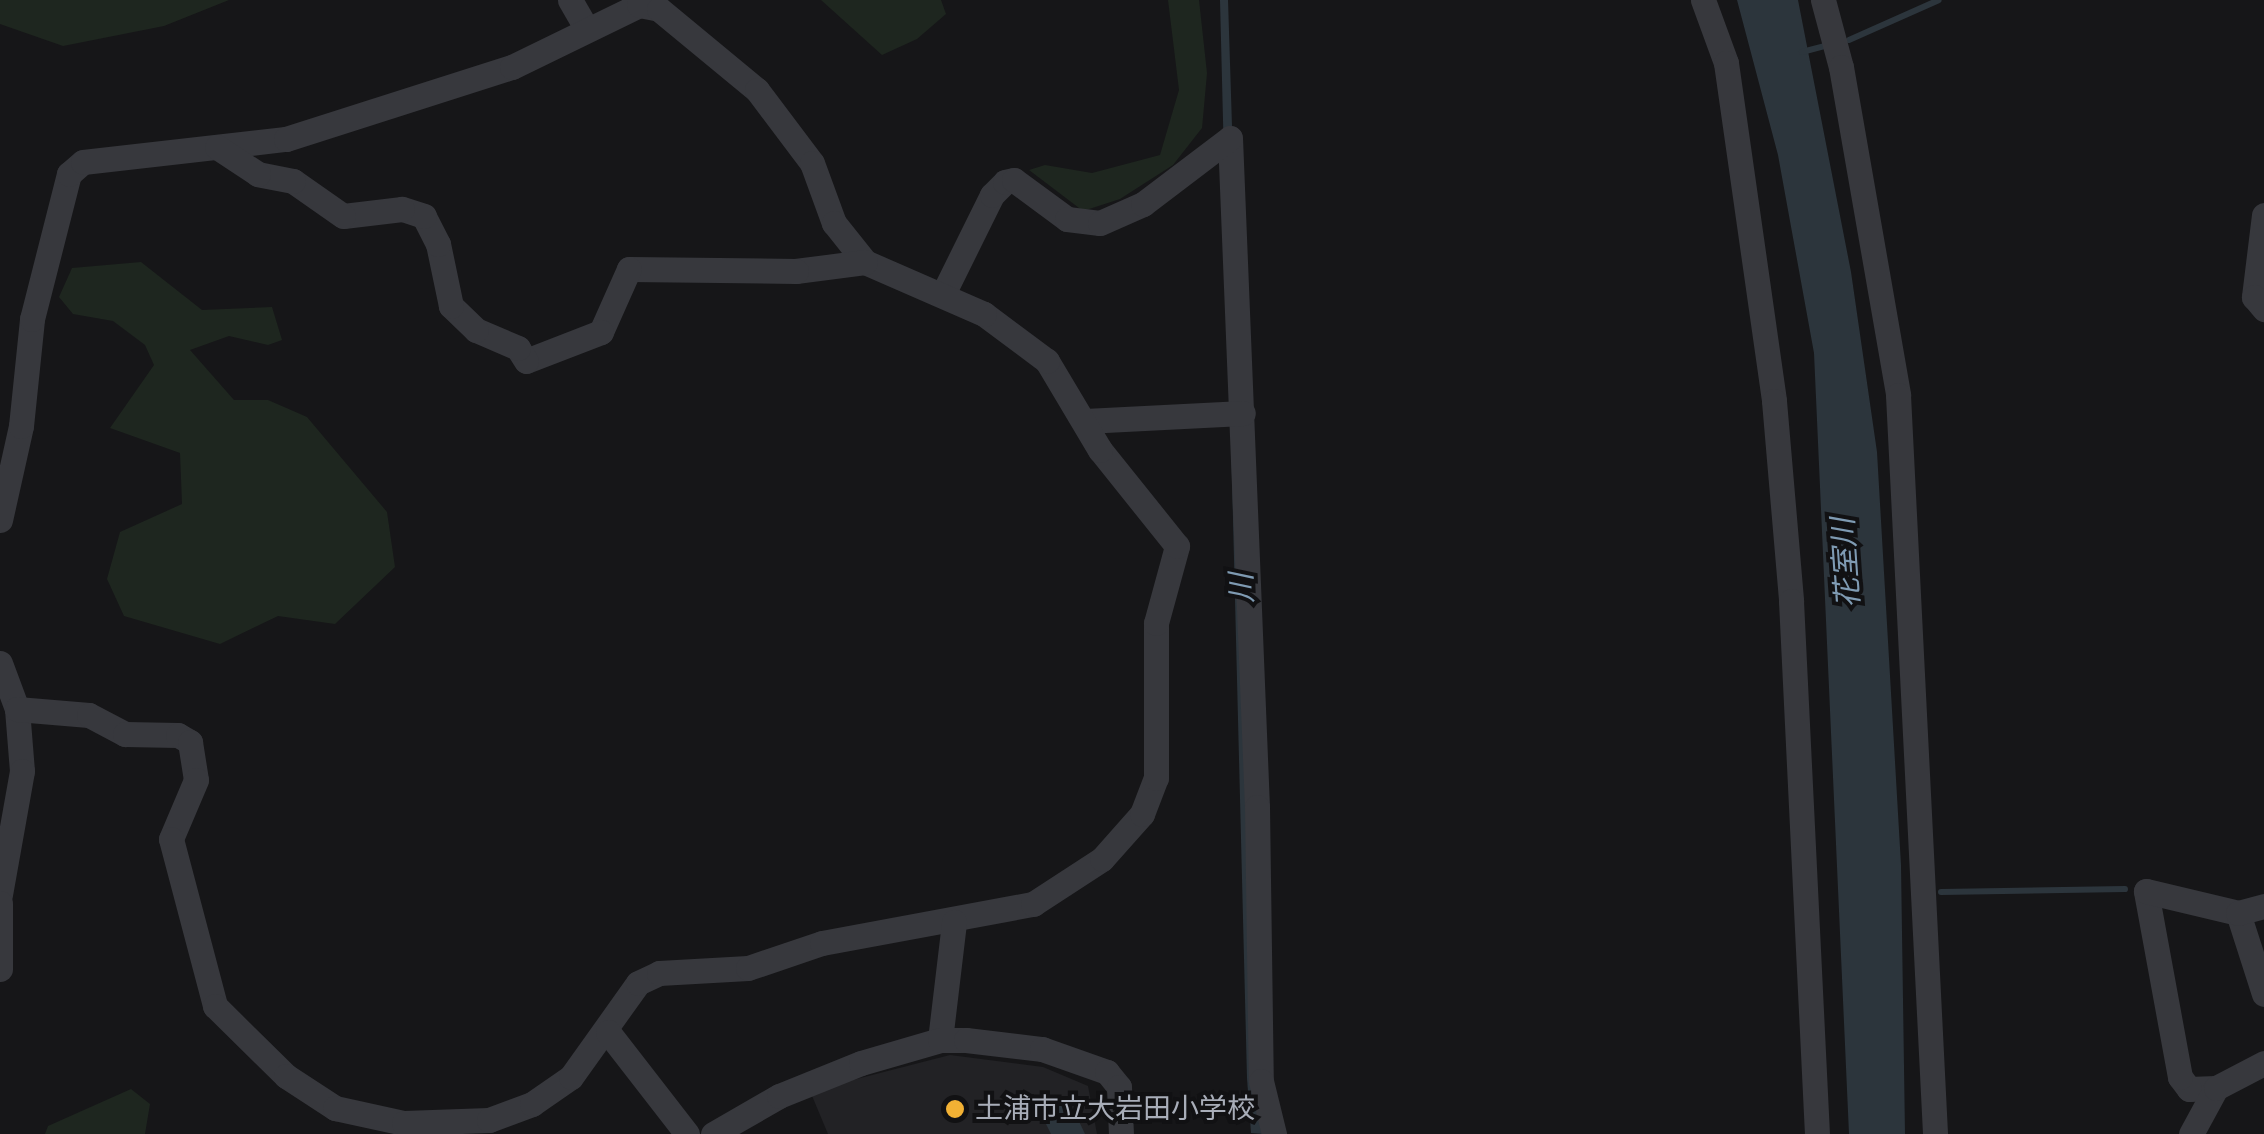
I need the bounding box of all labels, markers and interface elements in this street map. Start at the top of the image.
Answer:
water label: 花室川 [1825,517,1867,609]
water label: 川 [1223,572,1261,604]
place label: 土浦市立大岩田小学校 [975,1092,1255,1126]
marker: 土浦市立大岩田小学校 [944,1098,966,1120]

